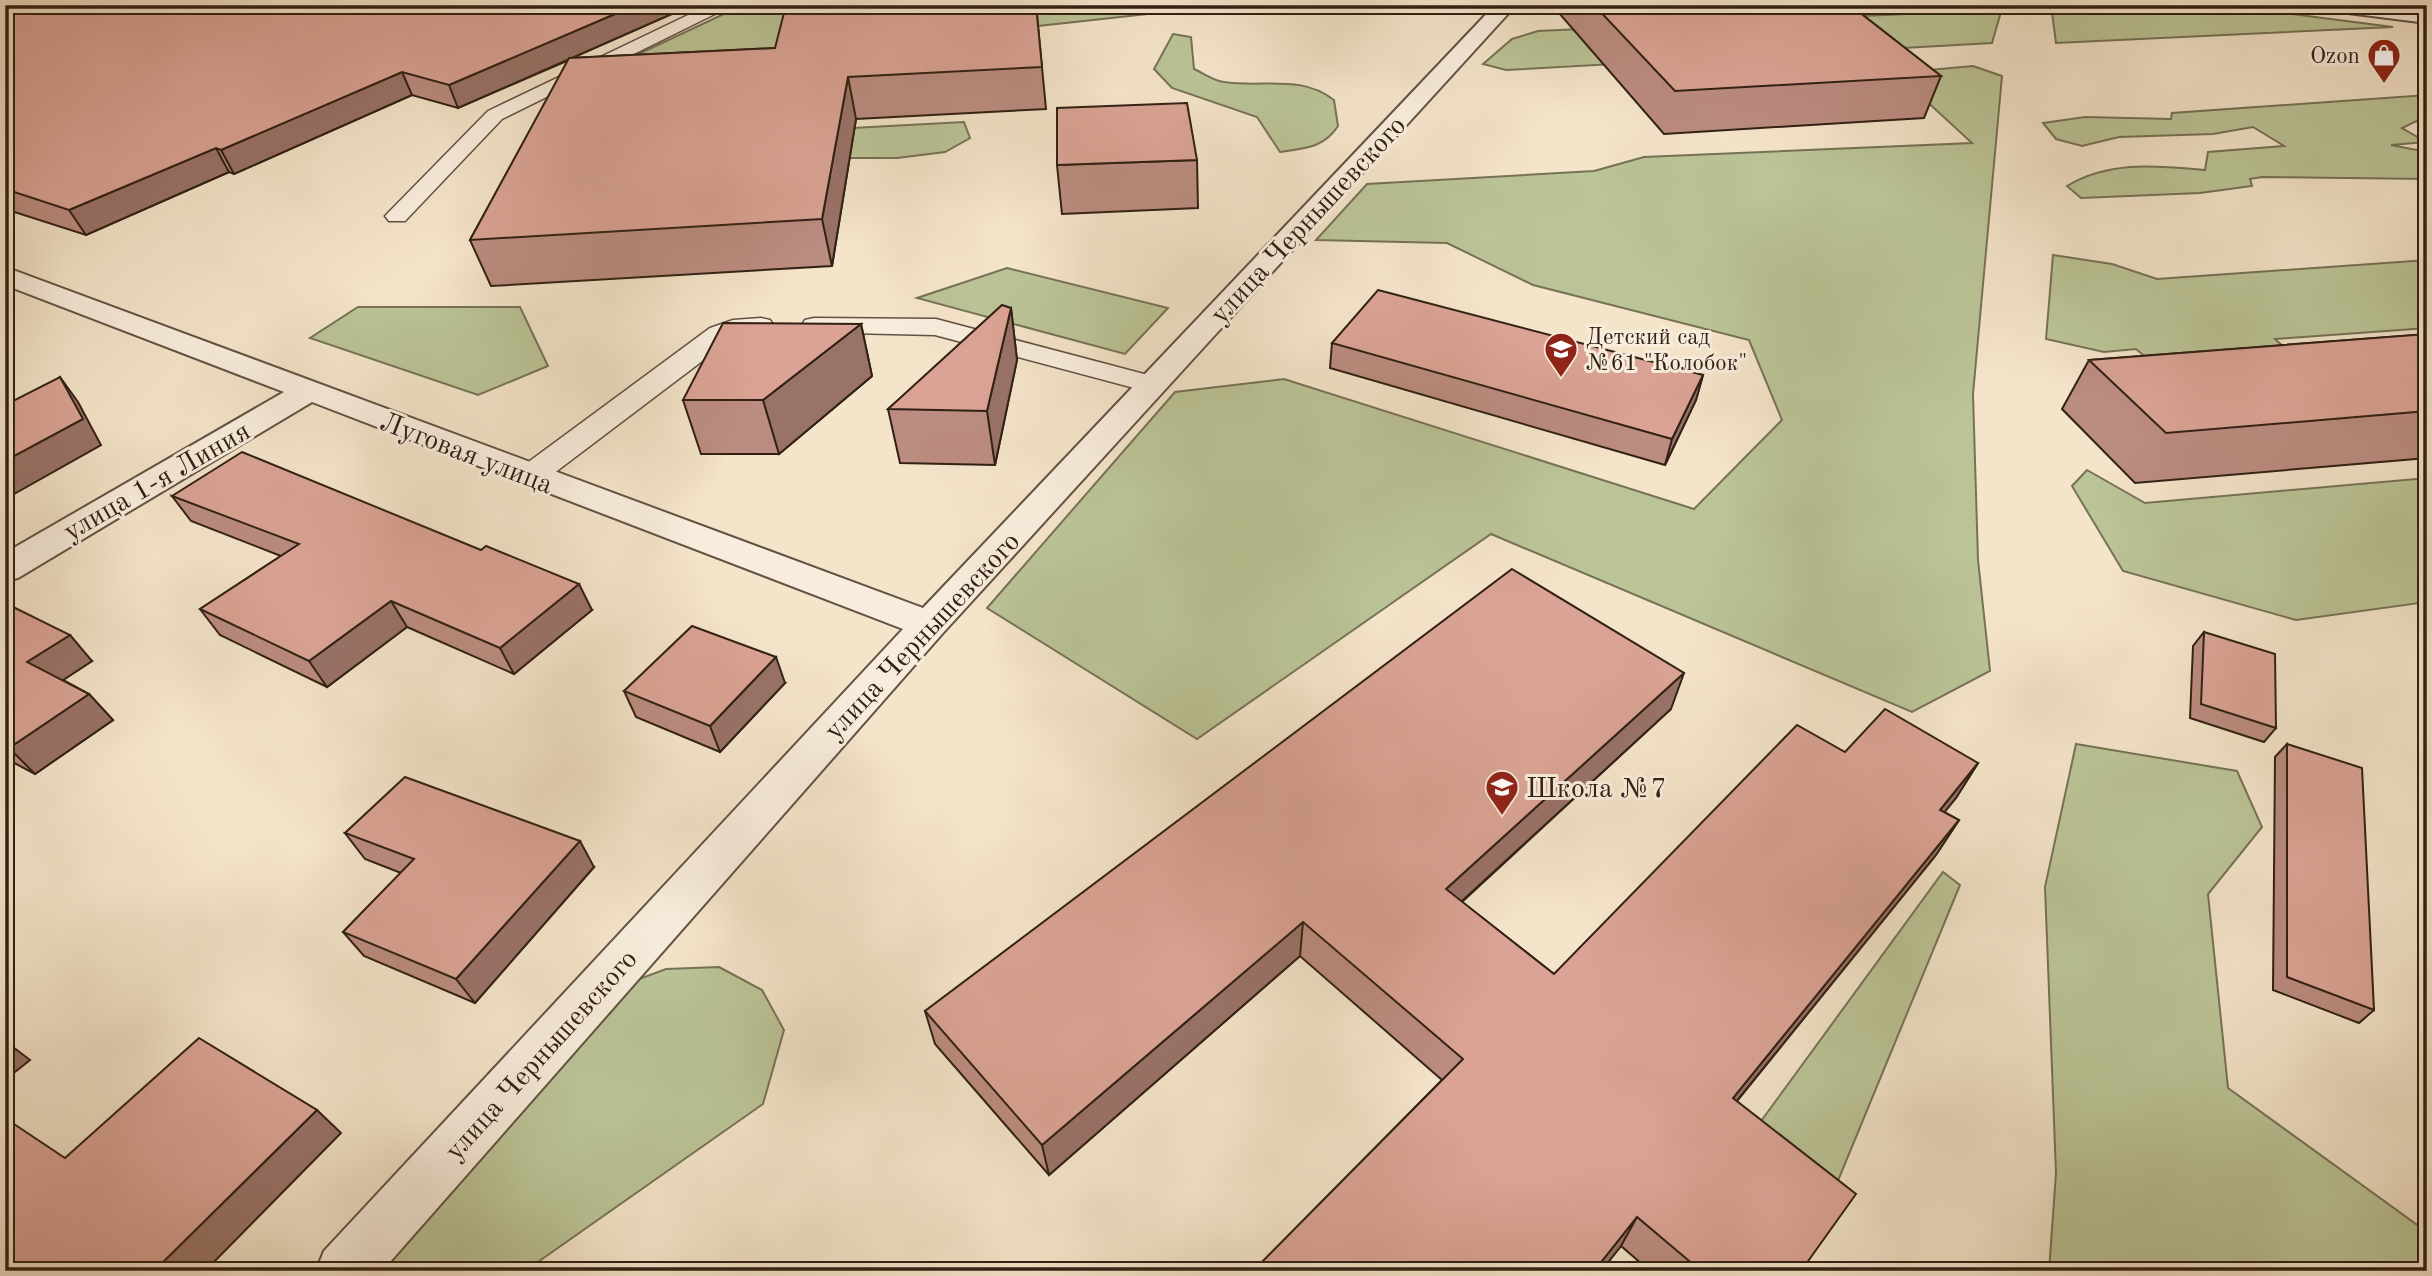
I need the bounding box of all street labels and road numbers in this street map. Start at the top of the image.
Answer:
street label: улица Чернышевского [1206,112,1412,330]
street label: Луговая улица [376,409,556,501]
street label: улица 1-я Линия [59,418,256,547]
street label: улица Чернышевского [820,528,1026,746]
street label: улица Чернышевского [441,946,644,1167]

